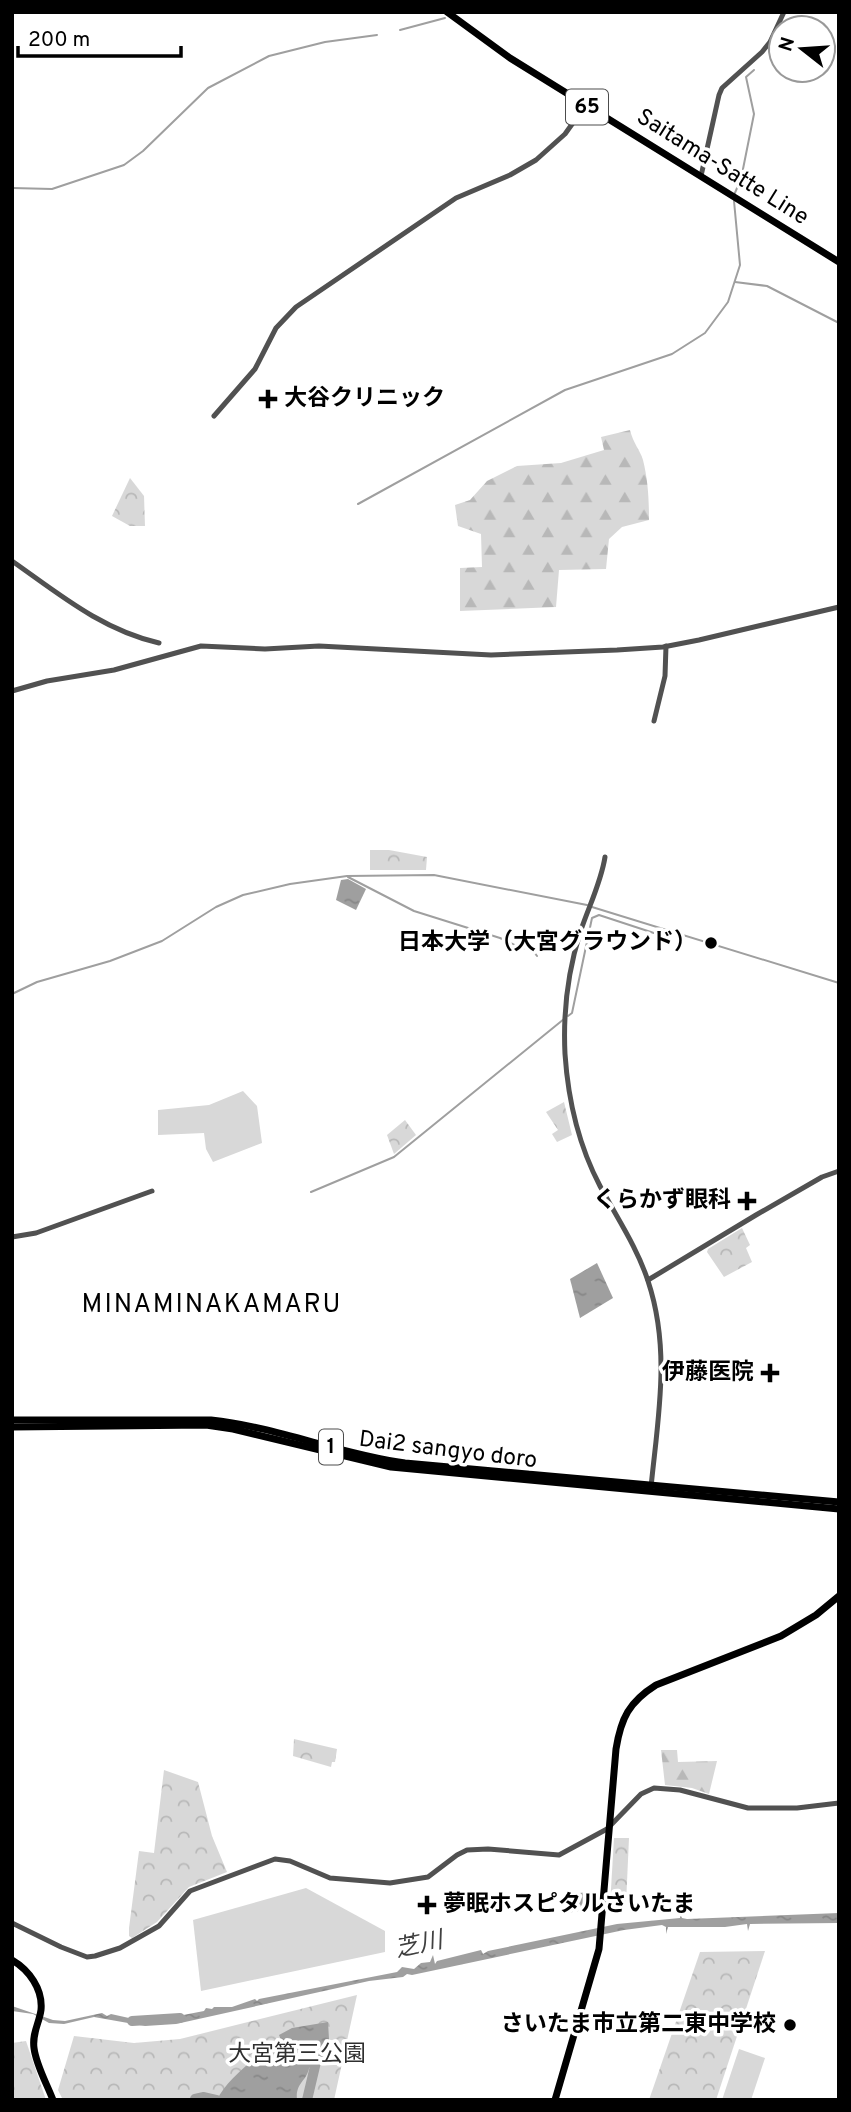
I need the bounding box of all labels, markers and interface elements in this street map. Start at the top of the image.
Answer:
scale bar [18,14,180,58]
north arrow [767,14,837,84]
text: 200 m [28,27,90,54]
text: N [774,35,801,55]
road number: 65 [566,90,608,124]
street label: Saitama-Satte Line [631,103,813,233]
place label: 大谷クリニック [284,385,445,414]
marker: 大谷クリニック [258,389,278,409]
place label: 日本大学（大宮グラウンド） [398,929,697,958]
marker: 日本大学（大宮グラウンド） [703,935,719,951]
place label: くらかず眼科 [593,1187,731,1216]
marker: くらかず眼科 [737,1191,757,1211]
district label: MINAMINAKAMARU [82,1289,342,1322]
place label: 伊藤医院 [662,1359,754,1388]
marker: 伊藤医院 [760,1363,780,1383]
street label: Dai2 sangyo doro [357,1426,539,1476]
road number: 1 [319,1430,343,1464]
place label: 夢眠ホスピタルさいたま [443,1891,695,1920]
marker: 夢眠ホスピタルさいたま [417,1895,437,1915]
water label: 芝川 [392,1926,449,1966]
place label: さいたま市立第二東中学校 [501,2011,776,2040]
marker: さいたま市立第二東中学校 [782,2017,798,2033]
park label: 大宮第三公園 [228,2041,366,2070]

